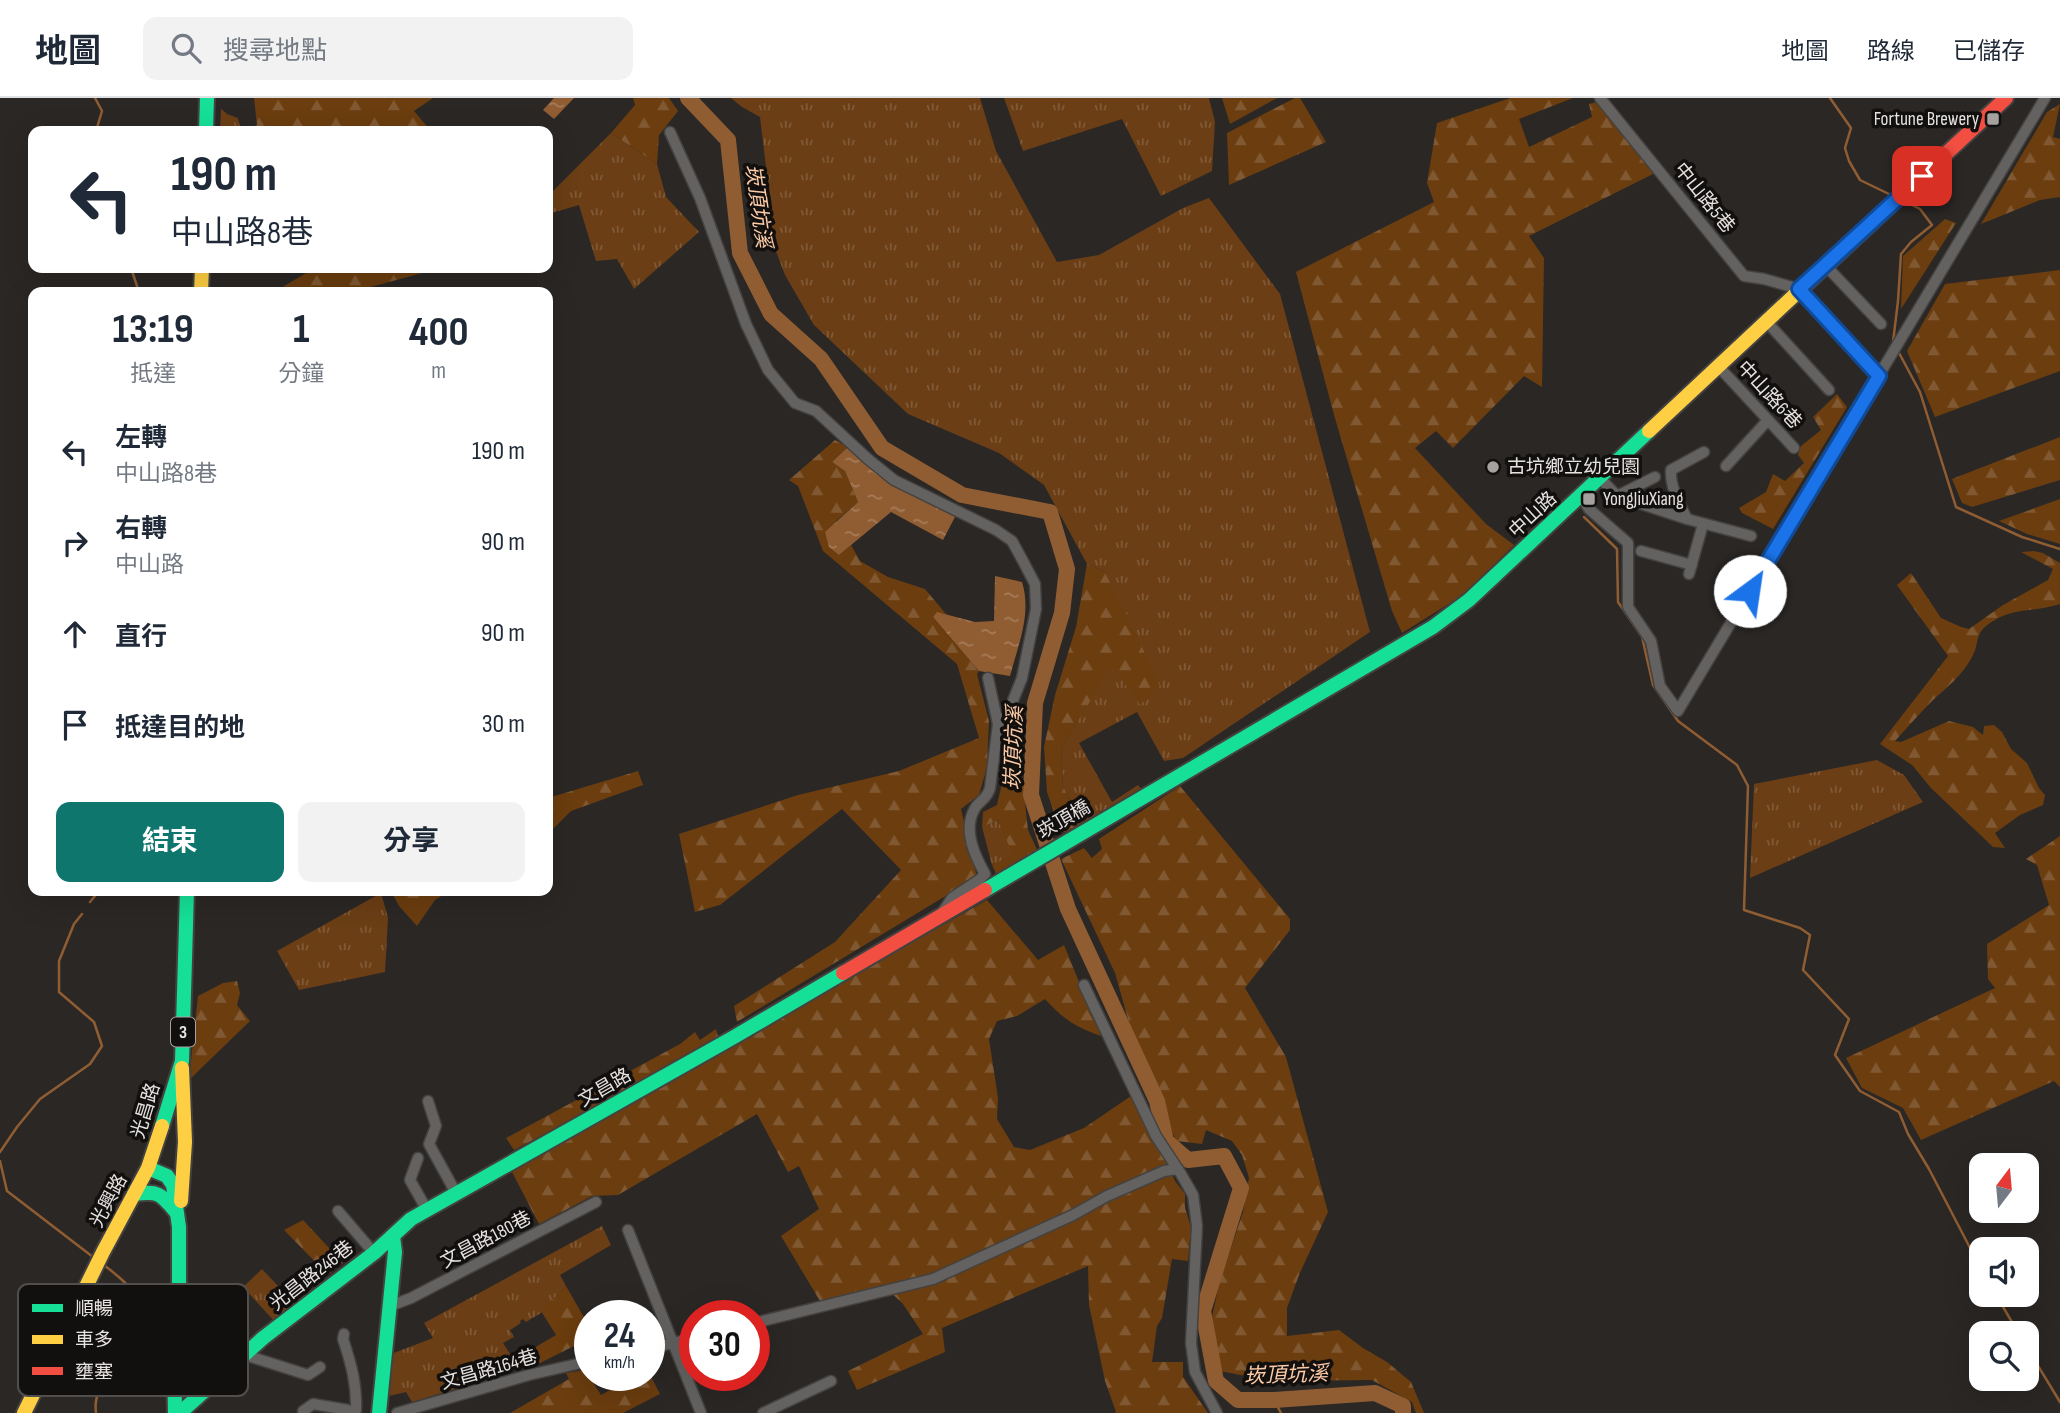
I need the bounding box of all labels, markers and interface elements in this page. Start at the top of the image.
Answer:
search box [143,17,633,80]
icon: search [167,29,205,67]
text: 地圖 [35,32,101,72]
text: 搜尋地點 [223,36,327,67]
text: 地圖 [1781,37,1829,66]
text: 路線 [1867,37,1915,66]
text: 已儲存 [1953,37,2025,66]
place label: Fortune Brewery [1874,108,1980,131]
marker: Fortune Brewery [1985,111,2001,127]
text: 190 m [171,146,277,205]
pin [1892,146,1952,206]
icon: left [56,154,147,245]
icon: arrive [1903,157,1941,195]
street label: 中山路5巷 [1669,158,1739,238]
water label: 崁頂坑溪 [740,163,777,252]
text: 中山路8巷 [171,214,313,253]
text: 13:19 [113,304,194,355]
text: 1 [293,304,309,355]
text: 400 [409,307,468,358]
street label: 中山路6巷 [1732,356,1806,434]
text: m [431,357,446,385]
text: 抵達 [130,360,176,388]
text: 分鐘 [278,360,324,388]
text: 左轉 [115,423,167,454]
icon: left [56,433,94,471]
text: 190 m [472,436,525,467]
place label: 古坑鄉立幼兒園 [1507,456,1640,479]
marker: 古坑鄉立幼兒園 [1485,459,1501,475]
text: 中山路8巷 [115,460,217,488]
street label: 中山路 [1504,487,1562,543]
place label: YongJiuXiang [1603,488,1684,511]
marker: YongJiuXiang [1581,491,1597,507]
text: 右轉 [115,514,167,545]
icon: right [56,524,94,562]
text: 90 m [481,527,525,558]
text: 中山路 [115,551,184,579]
position arrow [1713,554,1787,628]
icon: ahead [56,615,94,653]
text: 90 m [481,618,525,649]
text: 直行 [115,622,167,653]
water label: 崁頂坑溪 [1000,703,1028,790]
icon: arrive [56,706,94,744]
text: 30 m [482,709,525,740]
text: 抵達目的地 [115,713,245,744]
street label: 崁頂橋 [1034,796,1094,844]
button: 結束 [56,802,284,882]
button: 分享 [298,802,525,882]
road number: 3 [171,1017,195,1046]
street label: 文昌路 [575,1064,635,1112]
street label: 光昌路 [127,1080,165,1142]
north arrow [1969,1153,2039,1223]
map controls [1969,1153,2039,1391]
street label: 光興路 [85,1170,133,1232]
street label: 文昌路180巷 [437,1207,535,1273]
street label: 光昌路246巷 [266,1236,358,1316]
button: sound [1969,1237,2039,1307]
legend [18,1284,248,1396]
text: 順暢 [75,1298,113,1321]
speed limit sign: 30 [679,1300,770,1391]
text: 24 [604,1315,635,1358]
button: search [1969,1321,2039,1391]
text: 車多 [75,1329,113,1352]
street label: 文昌路164巷 [438,1345,540,1395]
text: km/h [604,1352,635,1373]
text: 壅塞 [75,1361,113,1384]
water label: 崁頂坑溪 [1244,1361,1331,1389]

